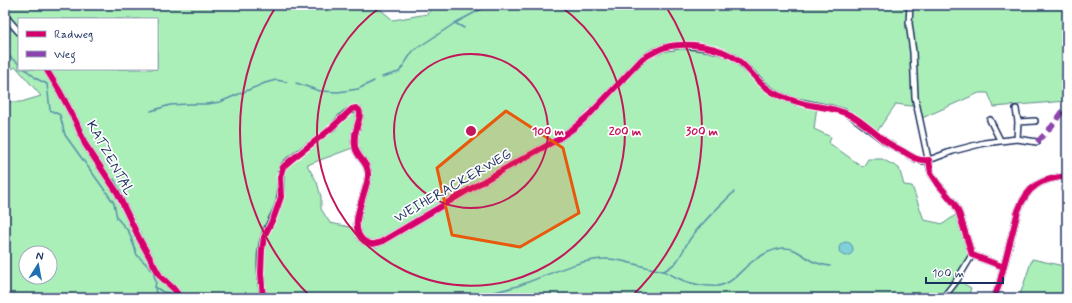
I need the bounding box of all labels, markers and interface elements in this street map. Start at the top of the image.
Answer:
legend [18,18,158,70]
text: Radweg [54,27,93,43]
text: Weg [54,47,76,64]
street label: KATZENTAL [82,117,138,199]
centre of rings [464,124,478,138]
text: 100 m [532,124,565,140]
text: 200 m [609,124,642,140]
text: 300 m [686,124,719,140]
street label: WEIHERACKERWEG [391,145,515,227]
north arrow [18,245,58,285]
text: N [35,249,45,264]
scale bar [926,259,1003,285]
text: 100 m [932,266,964,282]

